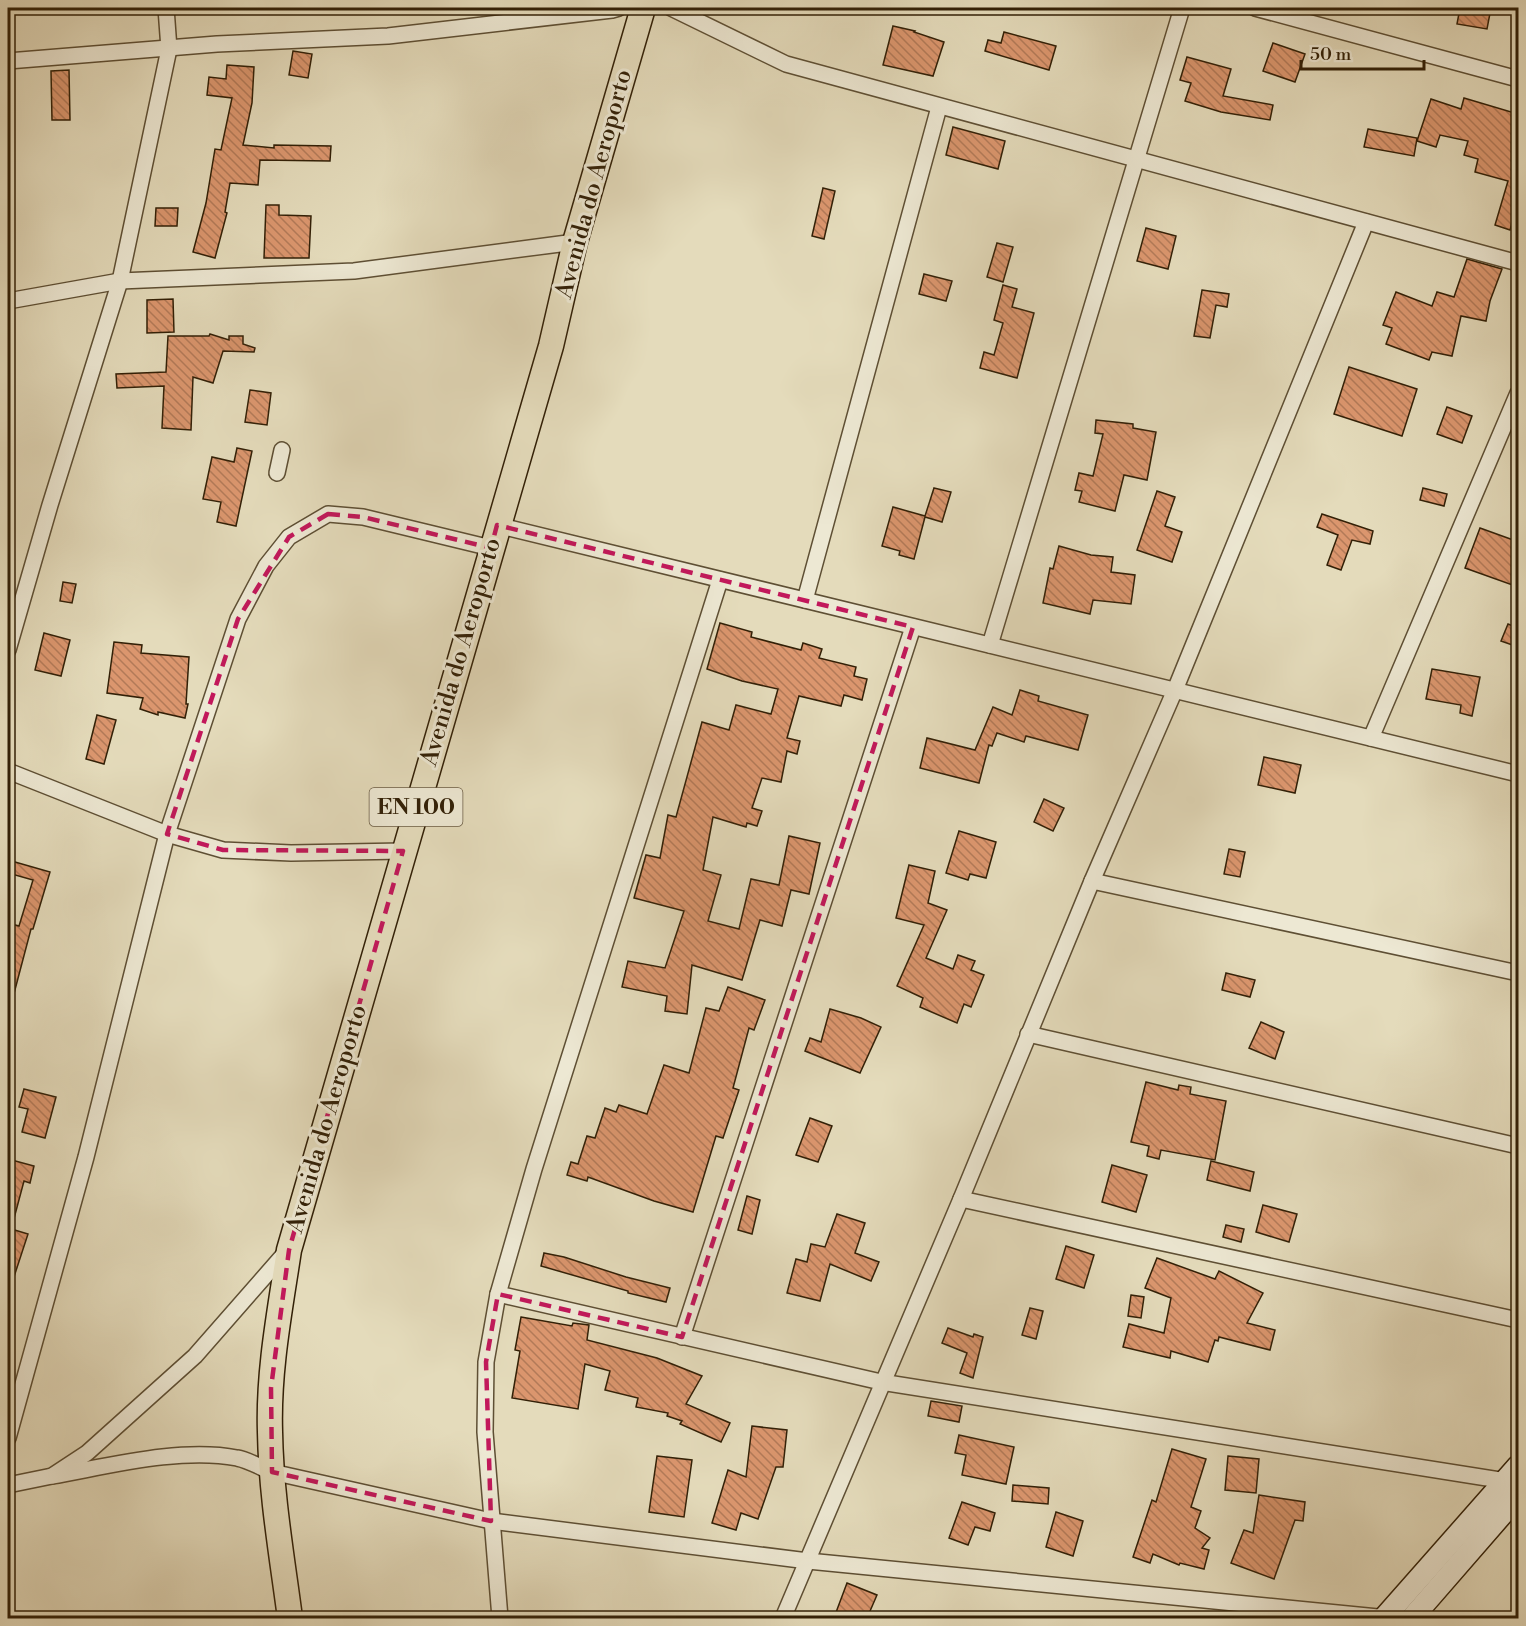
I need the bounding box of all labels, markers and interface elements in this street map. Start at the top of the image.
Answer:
scale bar [1301,33,1424,71]
text: 50 m [1310,43,1352,66]
street label: Avenida do Aeroporto [549,66,639,303]
street label: Avenida do Aeroporto [414,535,508,770]
road number: EN 100 [370,788,462,826]
street label: Avenida do Aeroporto [280,1002,374,1237]

